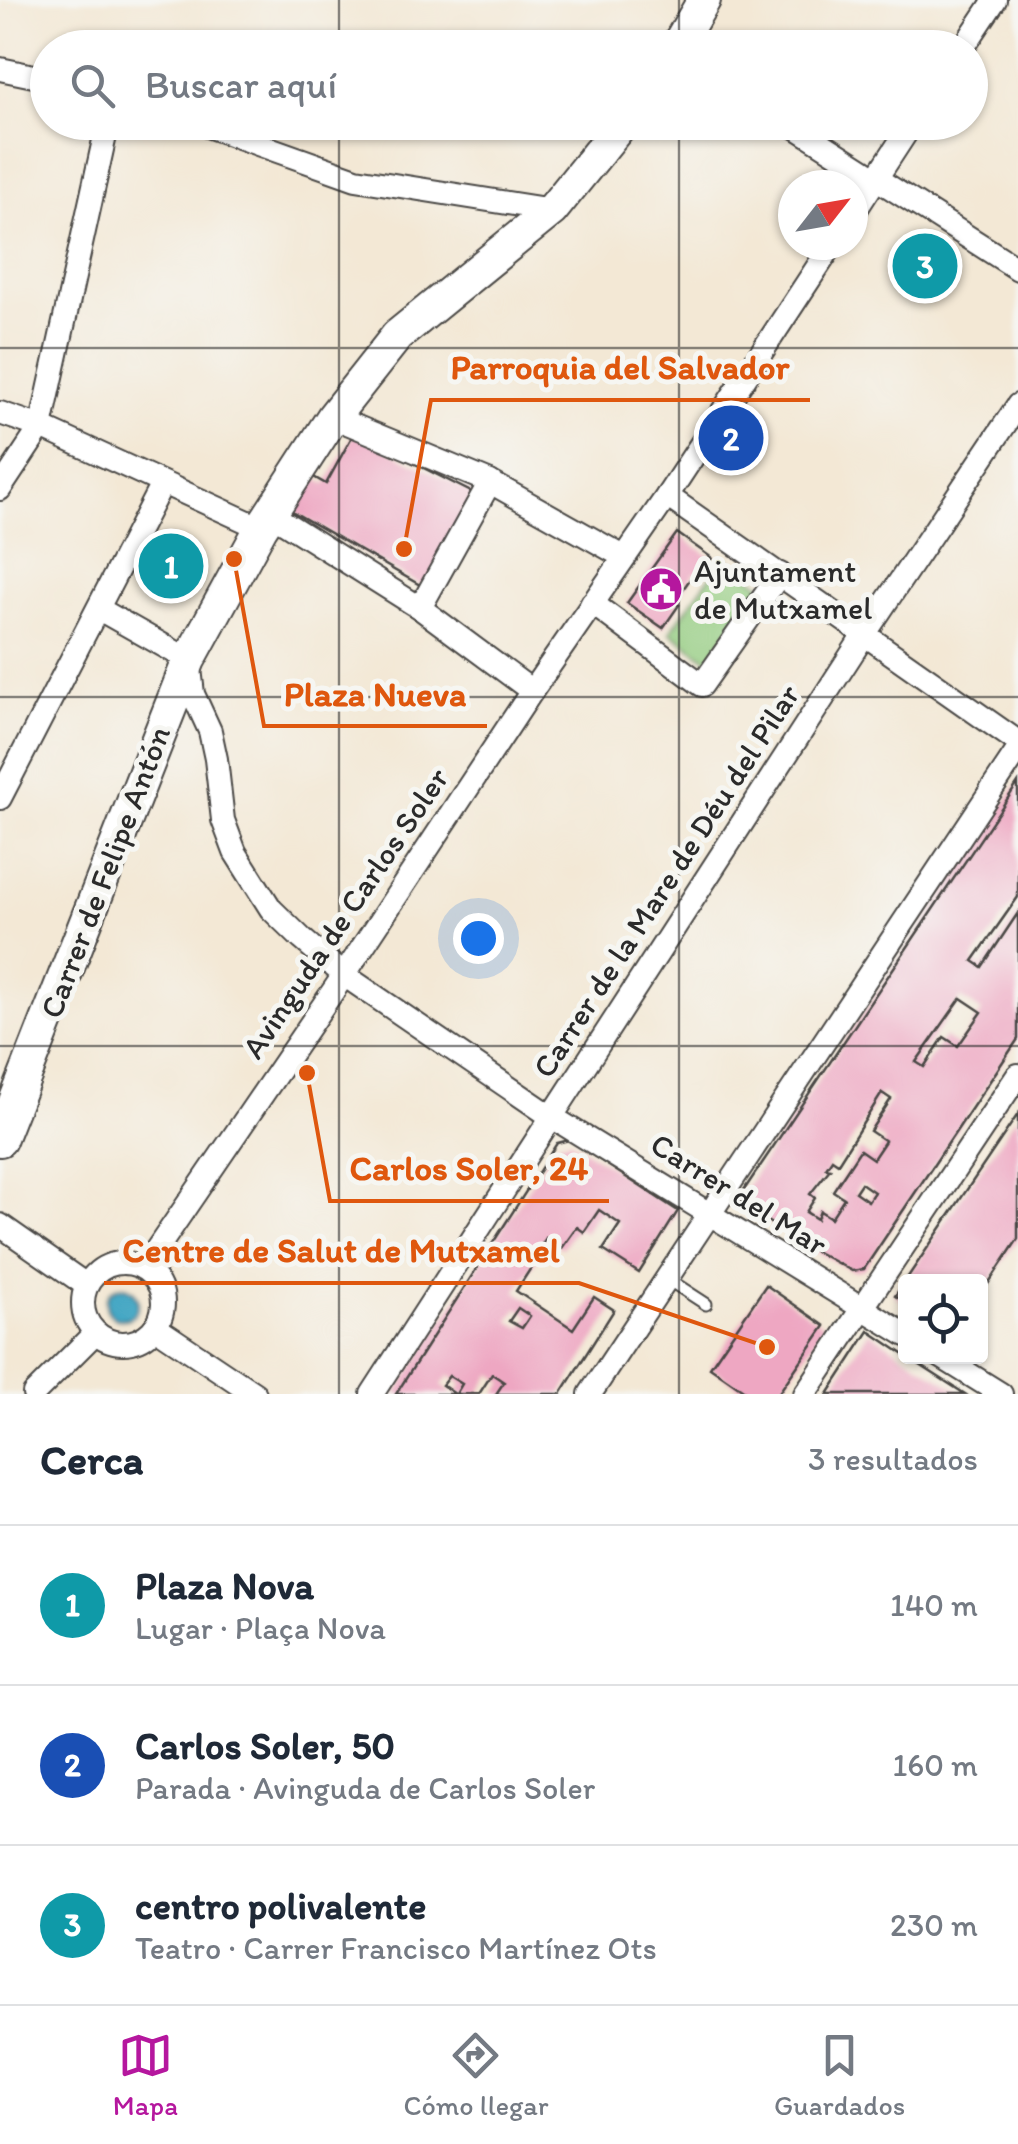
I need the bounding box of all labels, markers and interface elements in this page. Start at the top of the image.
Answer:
search box [30,30,988,140]
icon: search [65,58,120,113]
text: Buscar aquí [145,62,337,108]
north arrow [778,170,868,260]
pin: 3 [892,228,958,304]
callout: Parroquia del Salvador [431,335,810,400]
text: Parroquia del Salvador [451,346,791,388]
pin: 2 [698,400,764,476]
pin: 1 [138,528,204,604]
place label: Ajuntament de Mutxamel [694,552,872,627]
public building icon: Ajuntament de Mutxamel [638,566,684,612]
callout: Plaza Nueva [264,661,487,726]
text: Plaza Nueva [284,673,467,715]
street label: Carrer de la Mare de Déu del Pilar [525,677,808,1085]
street label: Carrer de Felipe Antón [32,721,178,1023]
street label: Avinguda de Carlos Soler [234,760,457,1065]
your location [453,913,504,964]
street label: Carrer del Mar [644,1125,835,1264]
callout: Carlos Soler, 24 [330,1136,609,1201]
text: Carlos Soler, 24 [350,1147,588,1189]
callout: Centre de Salut de Mutxamel [104,1218,579,1283]
text: Centre de Salut de Mutxamel [122,1229,560,1271]
map controls [898,1274,988,1364]
button: locate [898,1274,988,1364]
text: Cerca [40,1434,144,1485]
text: 3 resultados [808,1440,978,1478]
text: Plaza Nova [135,1563,314,1609]
text: 1 [65,1586,80,1624]
text: 140 m [890,1586,978,1624]
text: Lugar · Plaça Nova [135,1609,386,1647]
text: Carlos Soler, 50 [135,1723,395,1769]
text: 2 [64,1746,81,1784]
text: 160 m [892,1746,978,1784]
text: Parada · Avinguda de Carlos Soler [135,1769,595,1807]
text: centro polivalente [135,1883,426,1929]
text: 3 [64,1906,81,1944]
text: 230 m [890,1906,978,1944]
text: Teatro · Carrer Francisco Martínez Ots [135,1929,657,1967]
tab: Mapa [113,2028,178,2122]
tab: Cómo llegar [403,2028,548,2122]
tab: Guardados [774,2028,905,2122]

